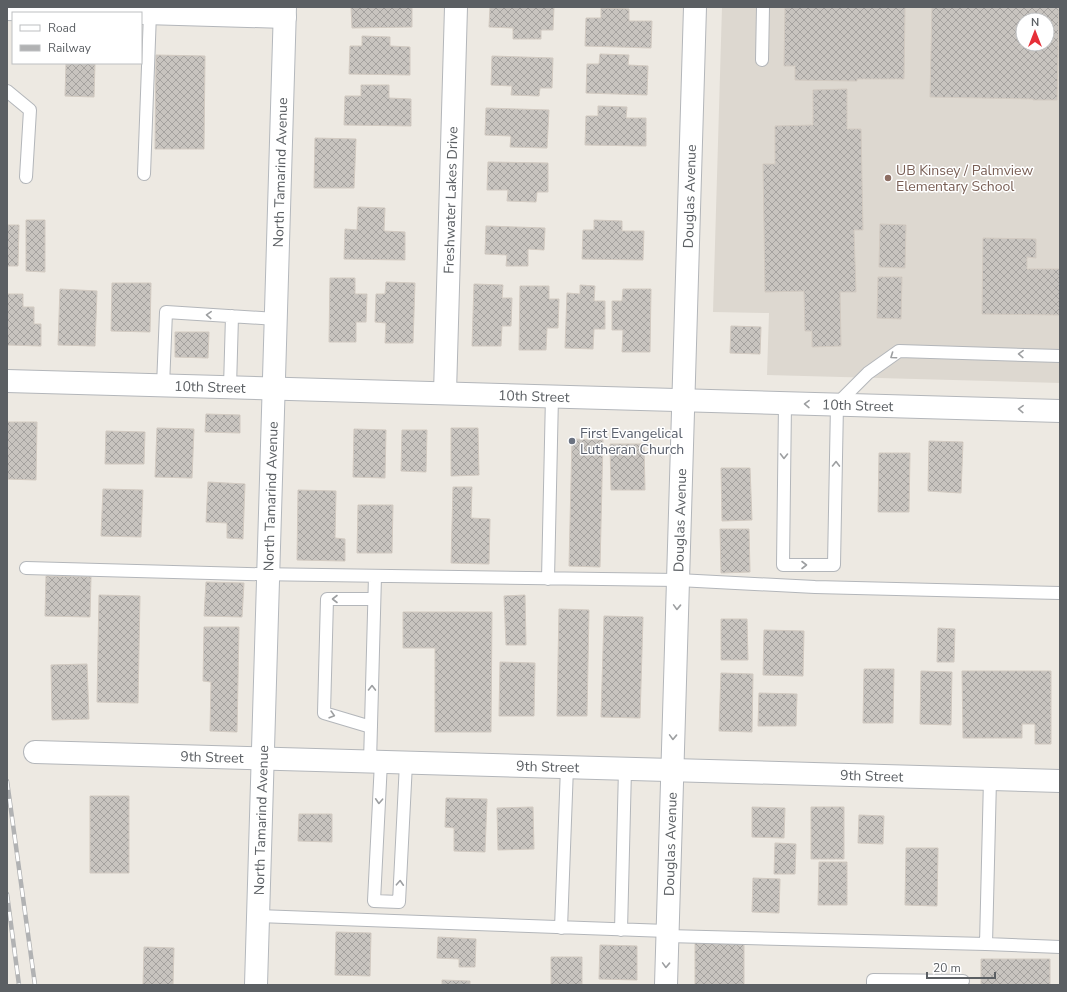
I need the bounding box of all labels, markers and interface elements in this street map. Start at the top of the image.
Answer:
legend [12,12,142,64]
north arrow [1015,12,1055,52]
text: N [1031,15,1039,30]
text: Road [48,20,76,36]
text: Railway [48,40,92,56]
street label: North Tamarind Avenue [268,97,292,248]
street label: Freshwater Lakes Drive [439,126,462,274]
street label: Douglas Avenue [678,144,700,249]
place label: UB Kinsey / Palmview Elementary School [896,161,1033,196]
marker: UB Kinsey / Palmview Elementary School [883,173,893,183]
one-way arrow [206,310,212,319]
one-way arrow [1018,350,1024,359]
one-way arrow [890,351,897,358]
street label: 10th Street [174,376,246,397]
street label: 10th Street [498,385,570,407]
street label: 10th Street [822,395,894,416]
one-way arrow [804,400,810,408]
one-way arrow [1018,405,1024,414]
street label: North Tamarind Avenue [259,421,282,571]
place label: First Evangelical Lutheran Church [580,424,684,459]
marker: First Evangelical Lutheran Church [567,436,577,446]
one-way arrow [780,453,788,459]
one-way arrow [832,461,840,467]
street label: Douglas Avenue [669,468,691,572]
one-way arrow [801,561,807,569]
one-way arrow [332,595,338,603]
one-way arrow [673,604,681,610]
one-way arrow [368,685,376,691]
one-way arrow [328,710,335,719]
one-way arrow [669,734,677,740]
street label: North Tamarind Avenue [249,745,273,895]
street label: 9th Street [180,747,244,767]
street label: 9th Street [516,756,580,777]
street label: 9th Street [840,765,904,786]
street label: Douglas Avenue [659,792,681,896]
one-way arrow [375,798,383,804]
one-way arrow [395,880,404,886]
scale bar [927,954,995,980]
text: 20 m [933,960,961,976]
one-way arrow [662,962,670,968]

